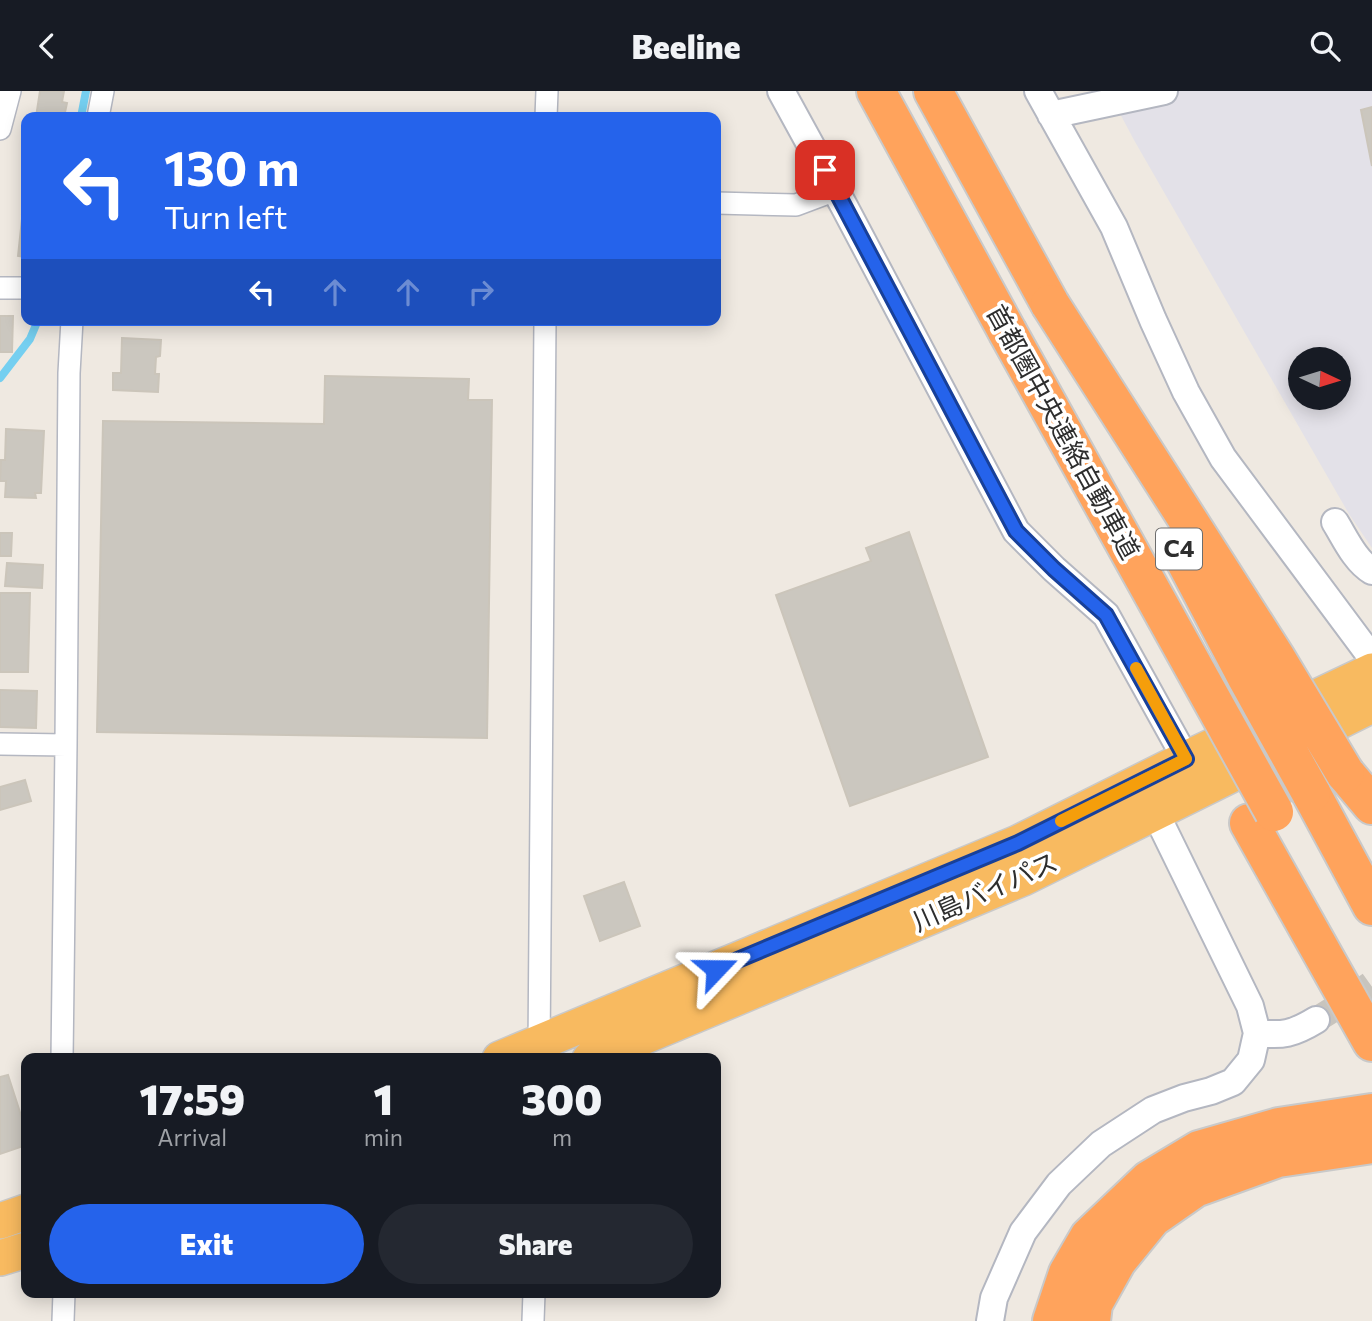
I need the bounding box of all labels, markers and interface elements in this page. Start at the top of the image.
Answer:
text: Beeline [632,26,740,66]
icon: back [28,27,66,65]
icon: search [1306,27,1344,65]
text: 130 m [164,136,299,196]
icon: left [49,140,140,231]
pin [795,140,855,200]
icon: arrive [806,151,844,189]
text: Turn left [164,196,288,236]
icon: left [243,273,281,311]
icon: ahead [316,273,354,311]
icon: ahead [389,273,427,311]
icon: right [462,273,500,311]
street label: 首都圏中央連絡自動車道 [981,299,1147,564]
north arrow [1288,347,1351,409]
map controls [1288,347,1351,410]
road number: C4 [1156,529,1202,569]
street label: 川島バイパス [907,845,1062,936]
position arrow [679,932,753,1006]
text: 17:59 [139,1072,245,1124]
text: 1 [374,1072,393,1124]
text: 300 [521,1072,603,1124]
text: Arrival [158,1123,227,1151]
text: min [364,1123,403,1151]
text: m [552,1123,572,1151]
button: Exit [49,1204,364,1284]
button: Share [378,1204,693,1284]

